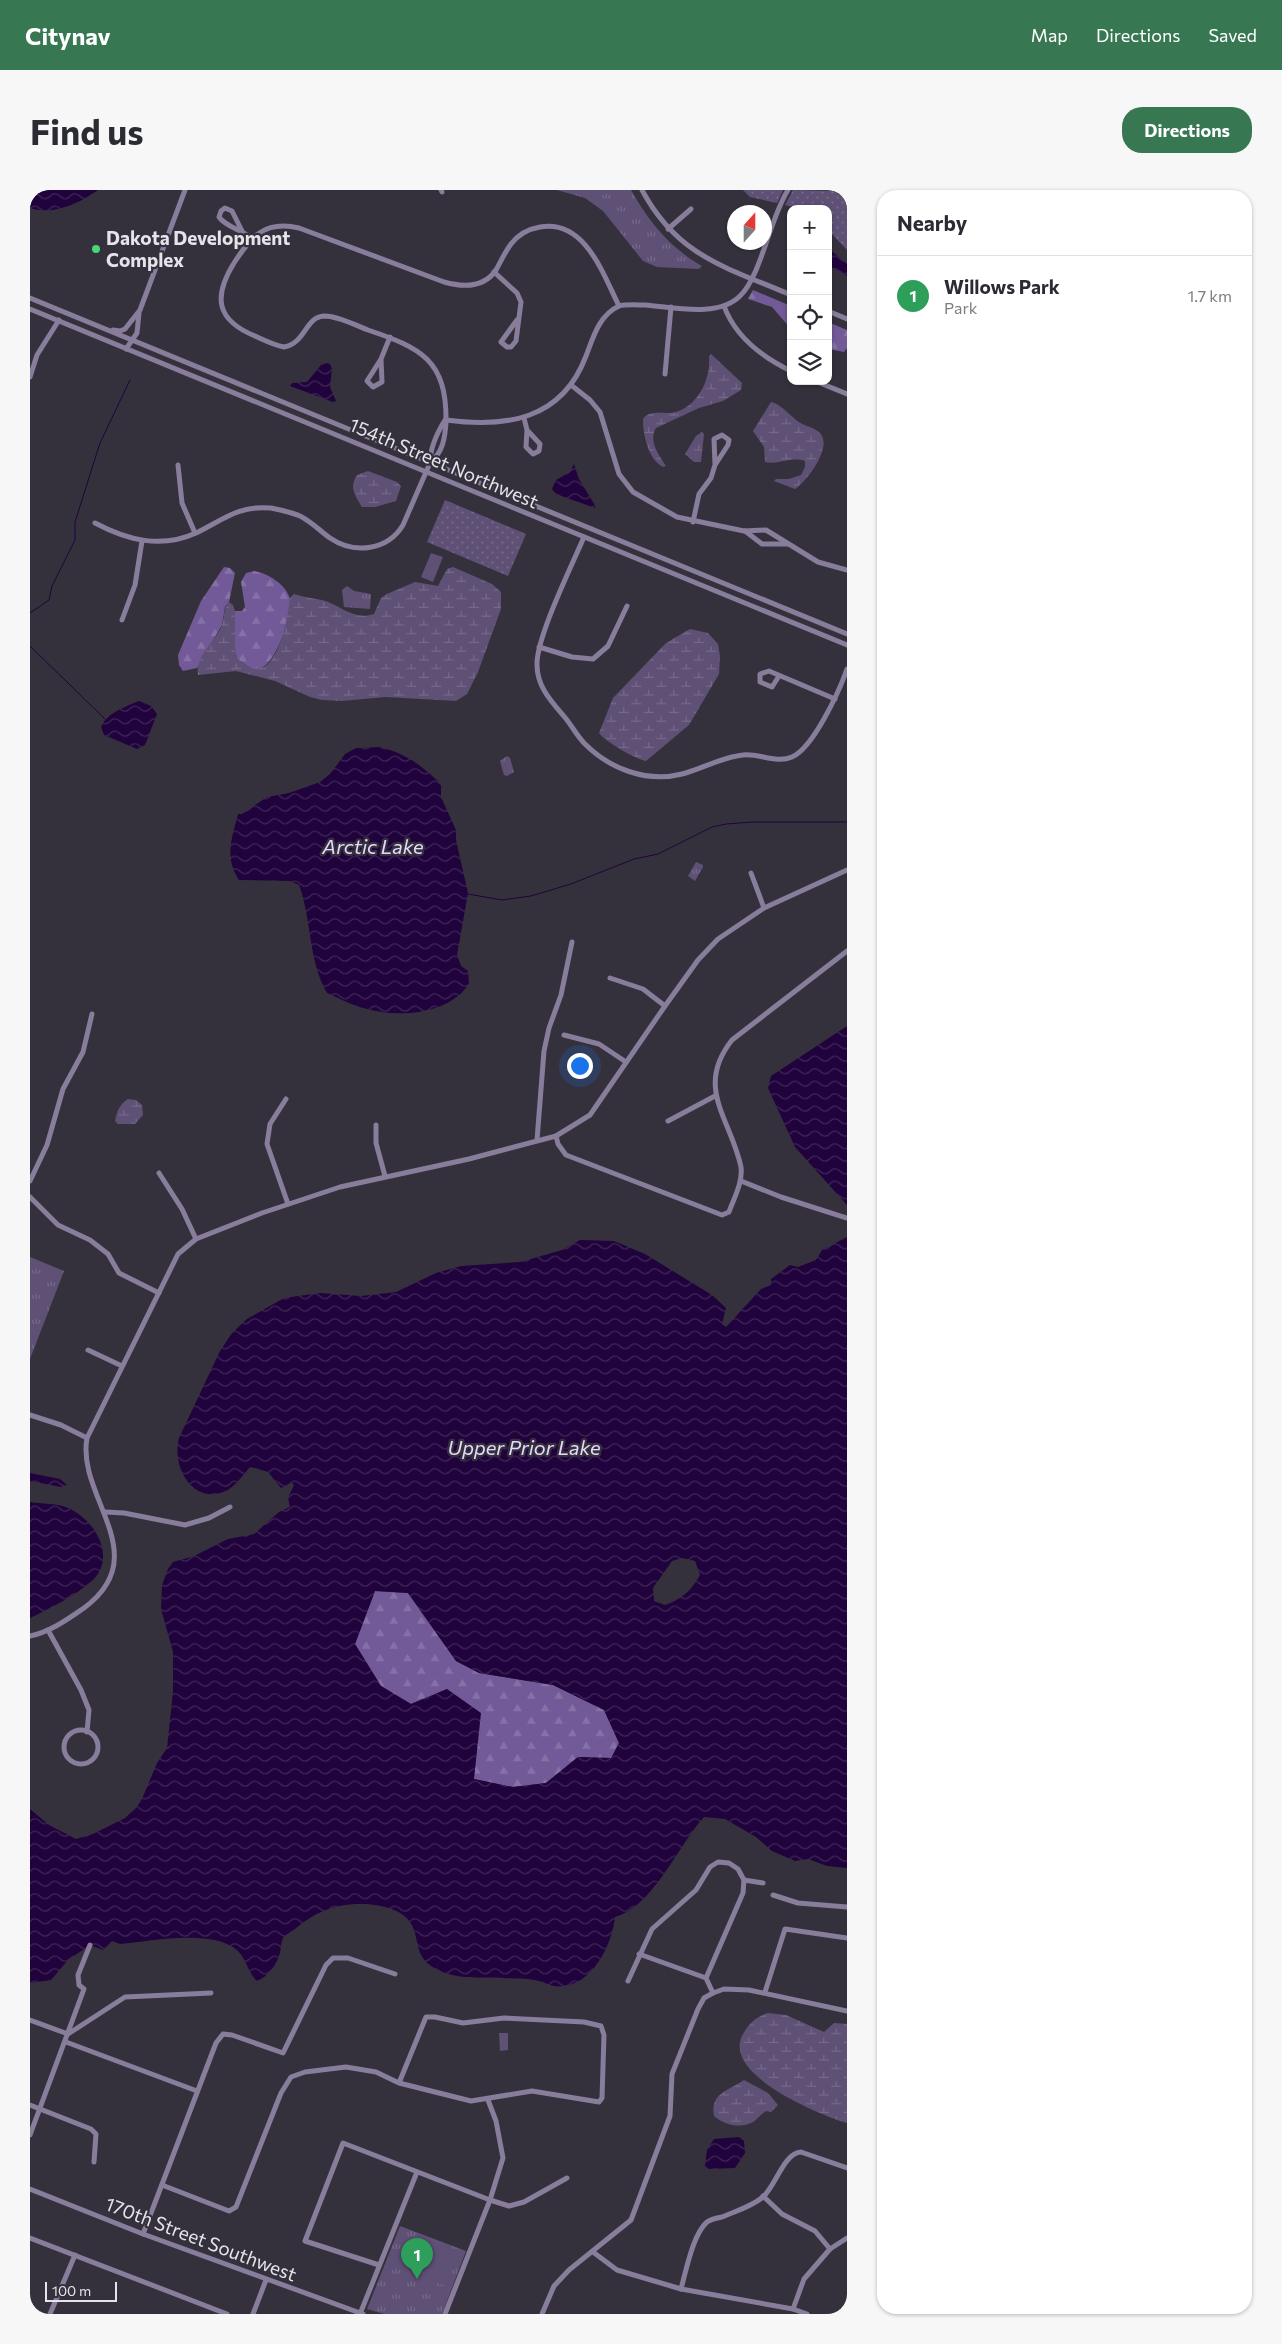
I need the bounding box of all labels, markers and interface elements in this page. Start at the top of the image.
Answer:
text: Citynav [25,21,111,50]
text: Map [1031,24,1068,46]
text: Directions [1096,24,1180,46]
text: Saved [1208,24,1257,46]
button: Directions [1122,107,1252,153]
text: Find us [30,109,144,152]
north arrow [727,205,772,250]
map controls [787,205,832,385]
button: + [787,205,832,250]
text: Nearby [897,210,967,235]
place label: Dakota Development Complex [106,226,290,271]
marker: Dakota Development Complex [90,243,102,255]
button: − [787,250,832,295]
text: Willows Park [944,275,1060,298]
text: 1 [909,286,917,305]
text: 1.7 km [1187,286,1232,305]
button: locate [787,295,832,340]
text: Park [944,298,977,317]
button: layers [787,340,832,385]
street label: 154th Street Northwest [346,412,542,513]
water label: Arctic Lake [321,834,424,858]
your location [567,1053,593,1079]
water label: Upper Prior Lake [448,1435,601,1459]
street label: 170th Street Southwest [102,2191,300,2286]
pin: 1 [401,2238,433,2279]
scale bar [45,2279,118,2302]
text: 100 m [52,2282,91,2299]

